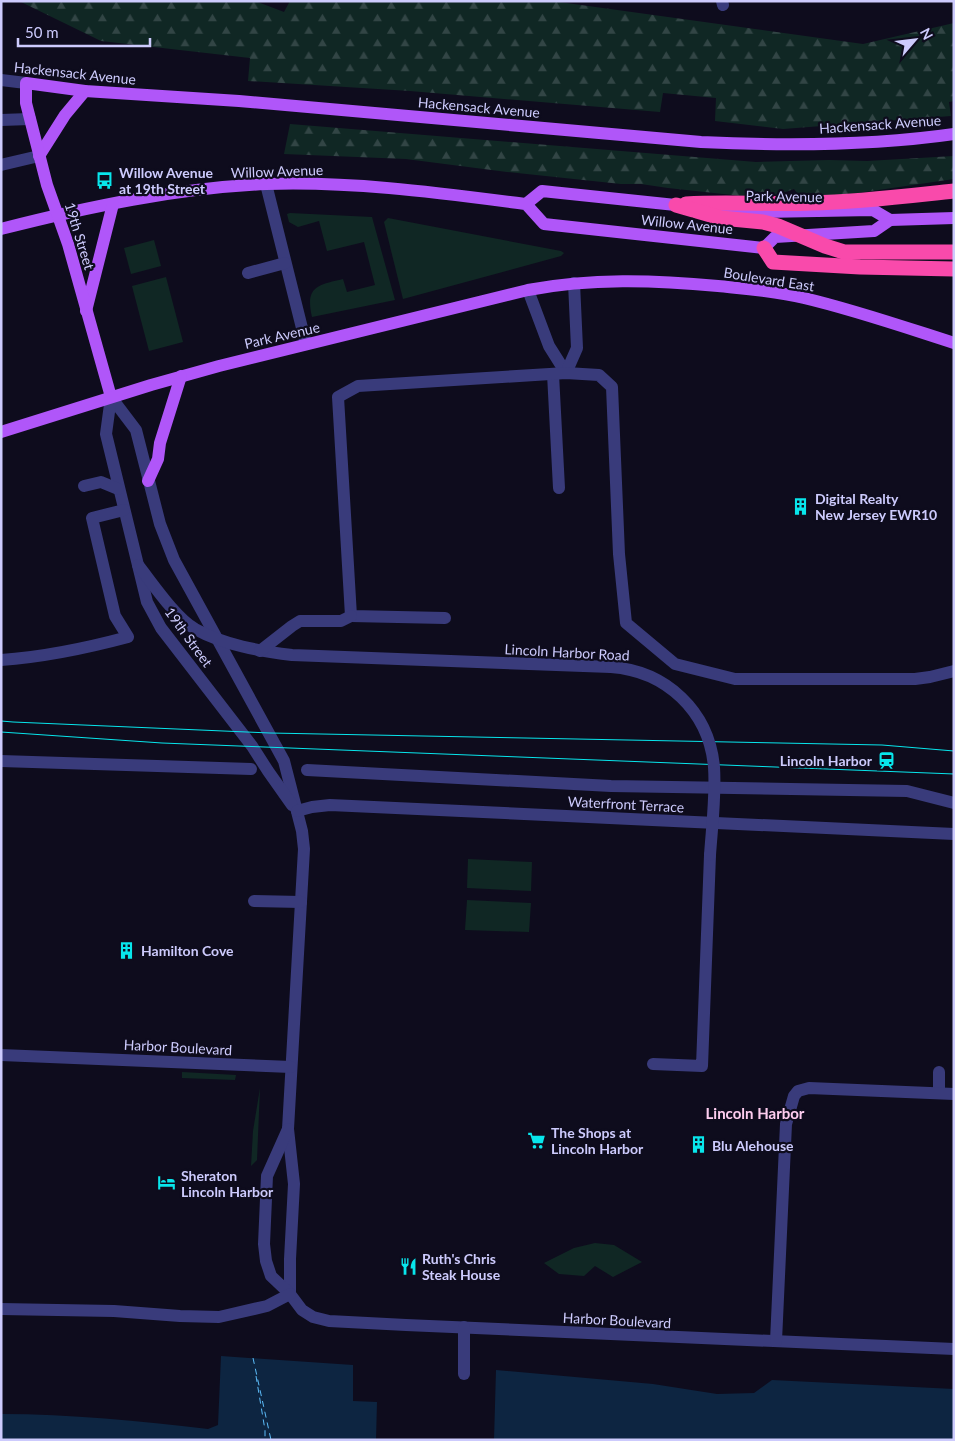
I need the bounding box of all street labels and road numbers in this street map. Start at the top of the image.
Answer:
street label: Hackensack Avenue [13,58,137,88]
street label: Hackensack Avenue [417,93,541,121]
street label: Hackensack Avenue [818,111,942,137]
street label: Willow Avenue [231,161,323,181]
street label: Park Avenue [745,187,823,205]
street label: 19th Street [62,200,98,272]
street label: Willow Avenue [640,211,734,237]
street label: Boulevard East [722,263,816,295]
street label: Park Avenue [243,318,321,352]
street label: 19th Street [162,604,216,670]
street label: Lincoln Harbor Road [504,640,630,664]
street label: Waterfront Terrace [567,792,685,816]
street label: Harbor Boulevard [123,1036,233,1058]
street label: Harbor Boulevard [562,1309,672,1331]

